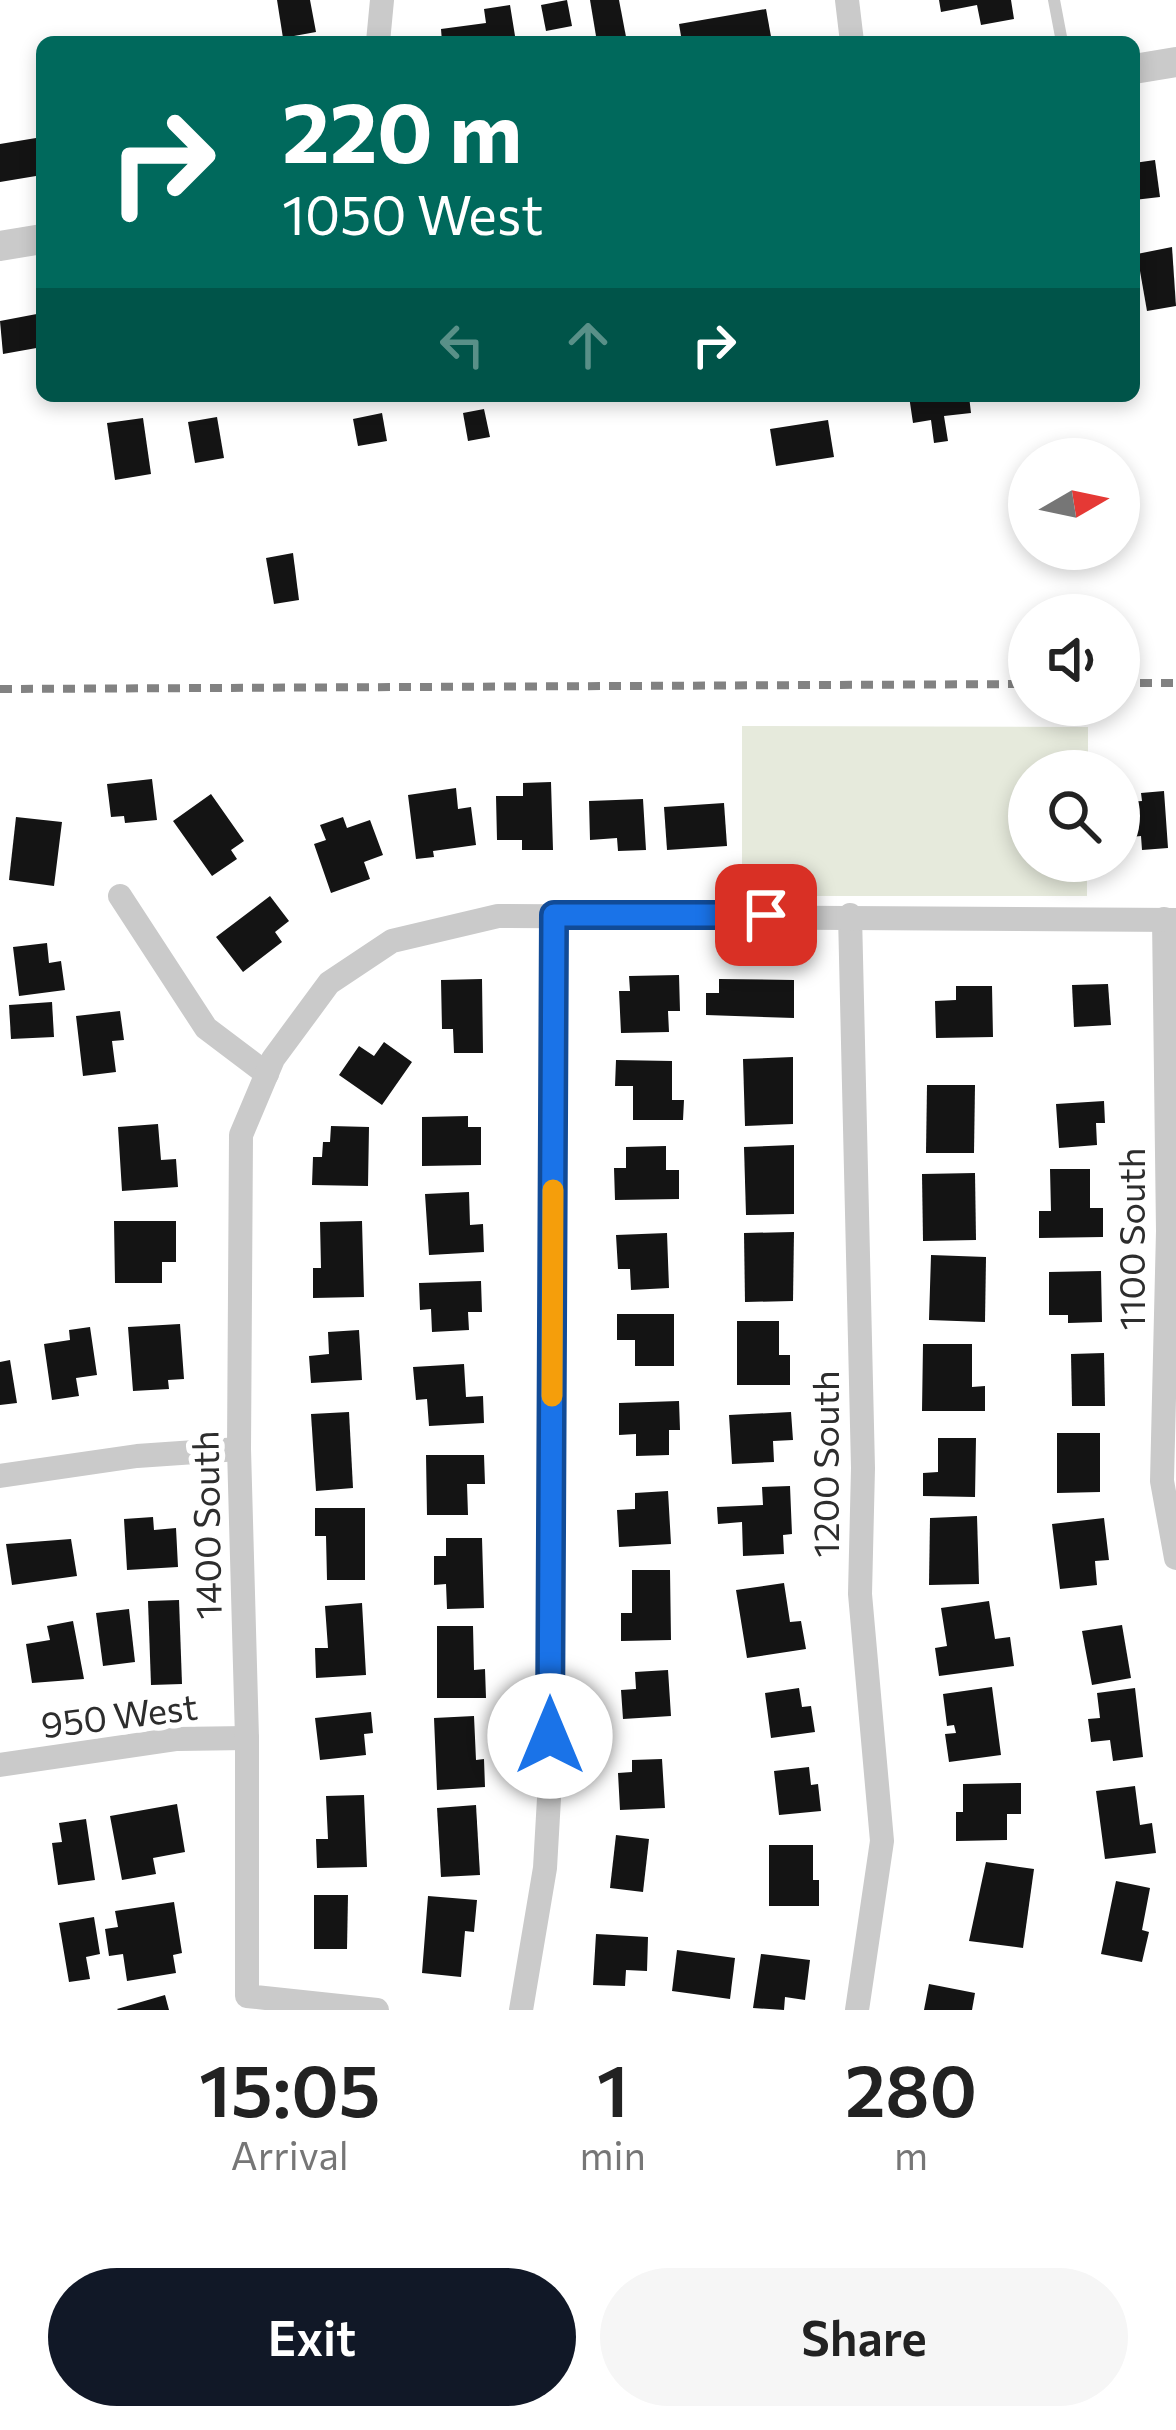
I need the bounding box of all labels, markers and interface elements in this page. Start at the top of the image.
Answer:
text: 220 m [282,78,522,180]
icon: right [84,84,240,240]
text: 1050 West [282,180,543,246]
icon: left [429,312,495,378]
icon: ahead [555,312,621,378]
icon: right [681,312,747,378]
north arrow [1008,438,1140,570]
map controls [1008,438,1140,882]
button: sound [1008,594,1140,726]
button: search [1008,750,1140,882]
pin [715,864,817,966]
icon: arrive [733,882,799,948]
street label: 1100 South [1108,1148,1152,1330]
street label: 1200 South [802,1370,846,1558]
street label: 1400 South [181,1430,229,1620]
position arrow [487,1673,613,1799]
street label: 950 West [38,1683,200,1745]
text: 15:05 [199,2044,380,2132]
text: 1 [597,2044,629,2132]
text: 280 [845,2044,977,2132]
text: Arrival [231,2130,349,2178]
text: min [579,2130,646,2178]
text: m [894,2130,928,2178]
button: Exit [48,2268,576,2406]
button: Share [600,2268,1128,2406]

